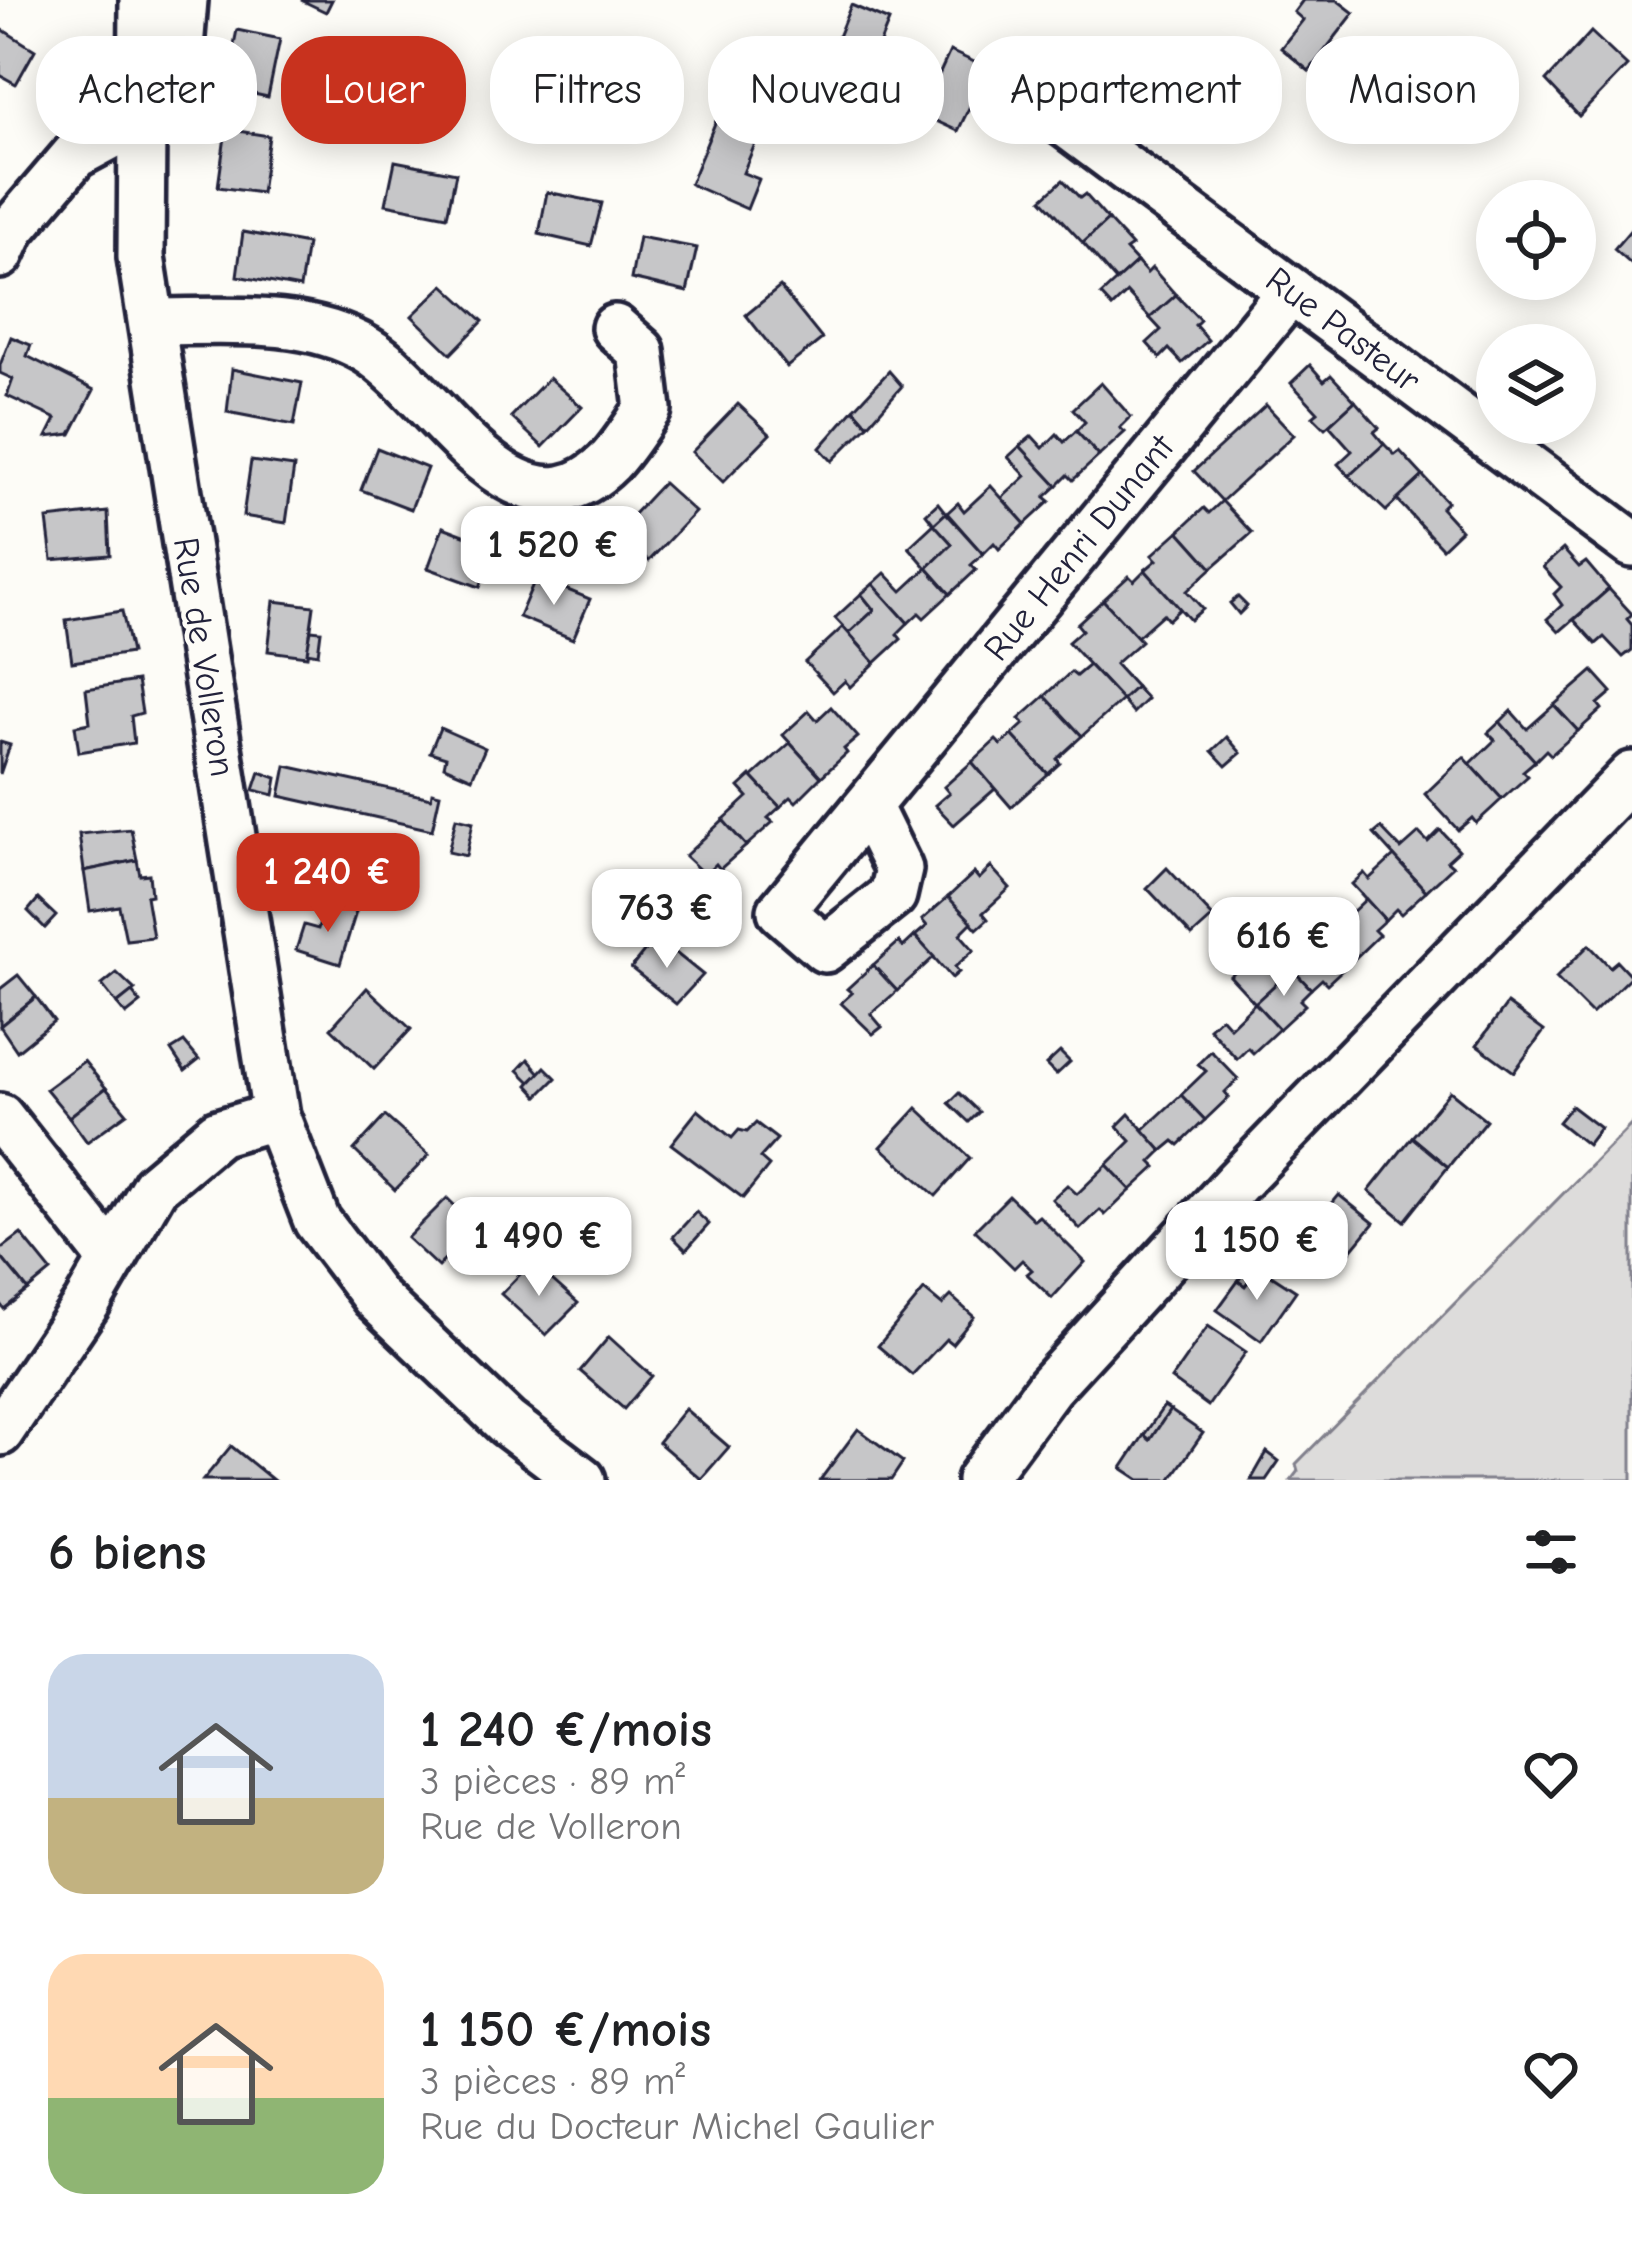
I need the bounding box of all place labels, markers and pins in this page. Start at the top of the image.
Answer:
pin: 1 520 € [443,506,665,608]
pin: 1 240 € [217,833,439,935]
pin: 763 € [583,869,751,971]
pin: 616 € [1200,897,1368,999]
pin: 1 490 € [428,1197,650,1299]
pin: 1 150 € [1146,1201,1368,1303]

